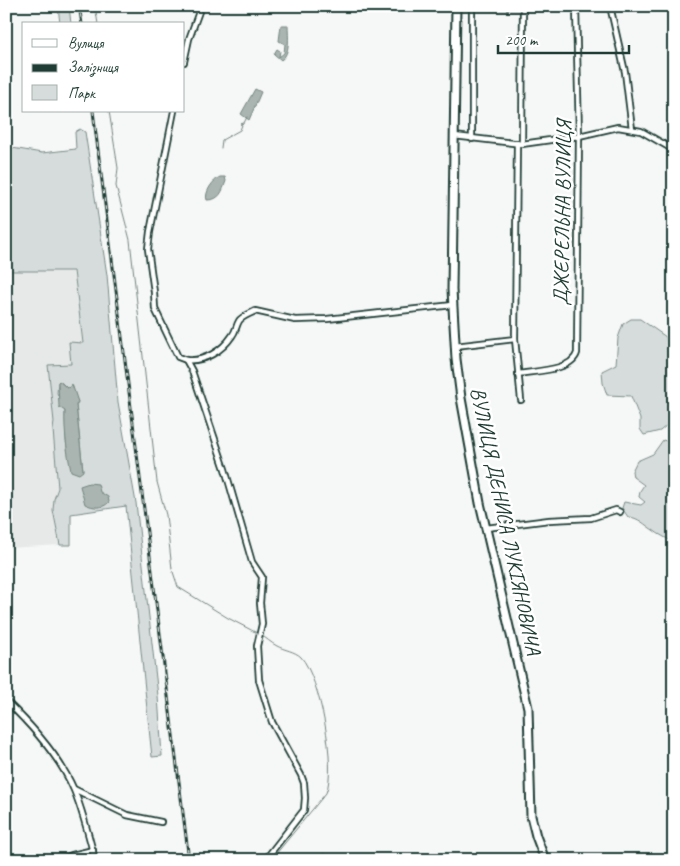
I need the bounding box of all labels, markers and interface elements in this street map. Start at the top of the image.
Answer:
legend [22,22,185,112]
scale bar [498,22,629,54]
text: 200 m [505,31,539,50]
text: Вулиця [68,34,105,53]
text: Залізниця [68,58,119,77]
text: Парк [68,84,96,103]
street label: ДЖЕРЕЛЬНА ВУЛИЦЯ [547,117,577,306]
street label: ВУЛИЦЯ ДЕНИСА ЛУКІЯНОВИЧА [465,385,547,658]

